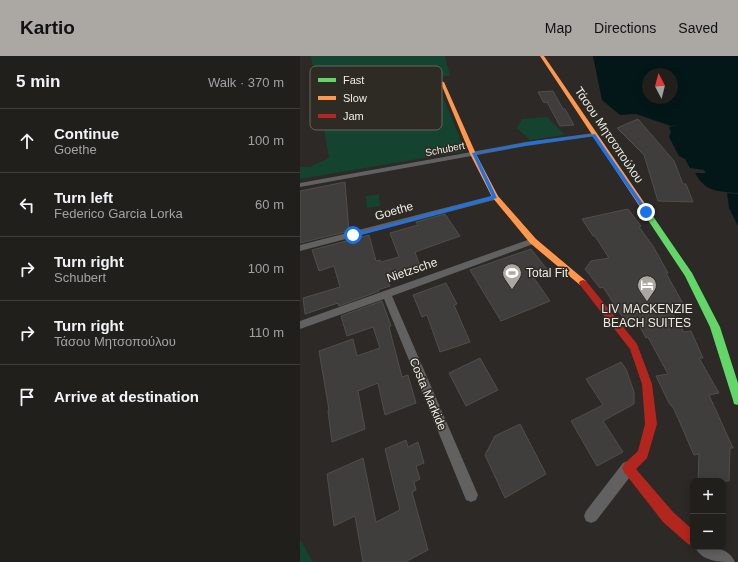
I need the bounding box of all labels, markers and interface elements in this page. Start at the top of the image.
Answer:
text: Kartio [20,17,75,38]
text: Map [545,20,572,36]
text: Directions [594,20,656,36]
text: Saved [678,20,718,36]
legend [310,66,442,130]
north arrow [642,68,678,104]
text: 5 min [16,72,60,91]
text: Fast [343,74,364,86]
text: Walk · 370 m [208,75,284,90]
street label: Τάσου Μητσοπούλου [572,84,646,186]
text: Slow [343,92,367,104]
text: Jam [343,110,364,122]
text: Continue [54,125,119,142]
icon: ahead [16,130,38,152]
text: 100 m [248,133,284,148]
street label: Schubert [424,140,466,158]
text: Goethe [54,142,97,157]
text: Turn left [54,189,113,206]
icon: left [16,194,38,216]
text: 60 m [255,197,284,212]
street label: Goethe [373,199,415,223]
route end [637,203,655,221]
text: Federico Garcia Lorka [54,206,183,221]
route start [344,226,362,244]
text: Turn right [54,253,124,270]
street label: Nietzsche [385,255,439,285]
icon: right [16,258,38,280]
text: 100 m [248,261,284,276]
sports icon: Total Fit [501,262,523,290]
place label: Total Fit [526,266,569,280]
text: Schubert [54,270,106,285]
hotel icon: LIV MACKENZIE BEACH SUITES [636,274,658,302]
place label: LIV MACKENZIE BEACH SUITES [601,302,693,330]
text: Turn right [54,317,124,334]
icon: right [16,322,38,344]
text: 110 m [249,325,284,340]
text: Τάσου Μητσοπούλου [54,334,176,349]
street label: Costa Markide [406,356,450,433]
icon: arrive [16,386,38,408]
text: Arrive at destination [54,388,199,405]
map controls [690,478,726,550]
button: + [690,478,726,514]
button: − [690,514,726,550]

